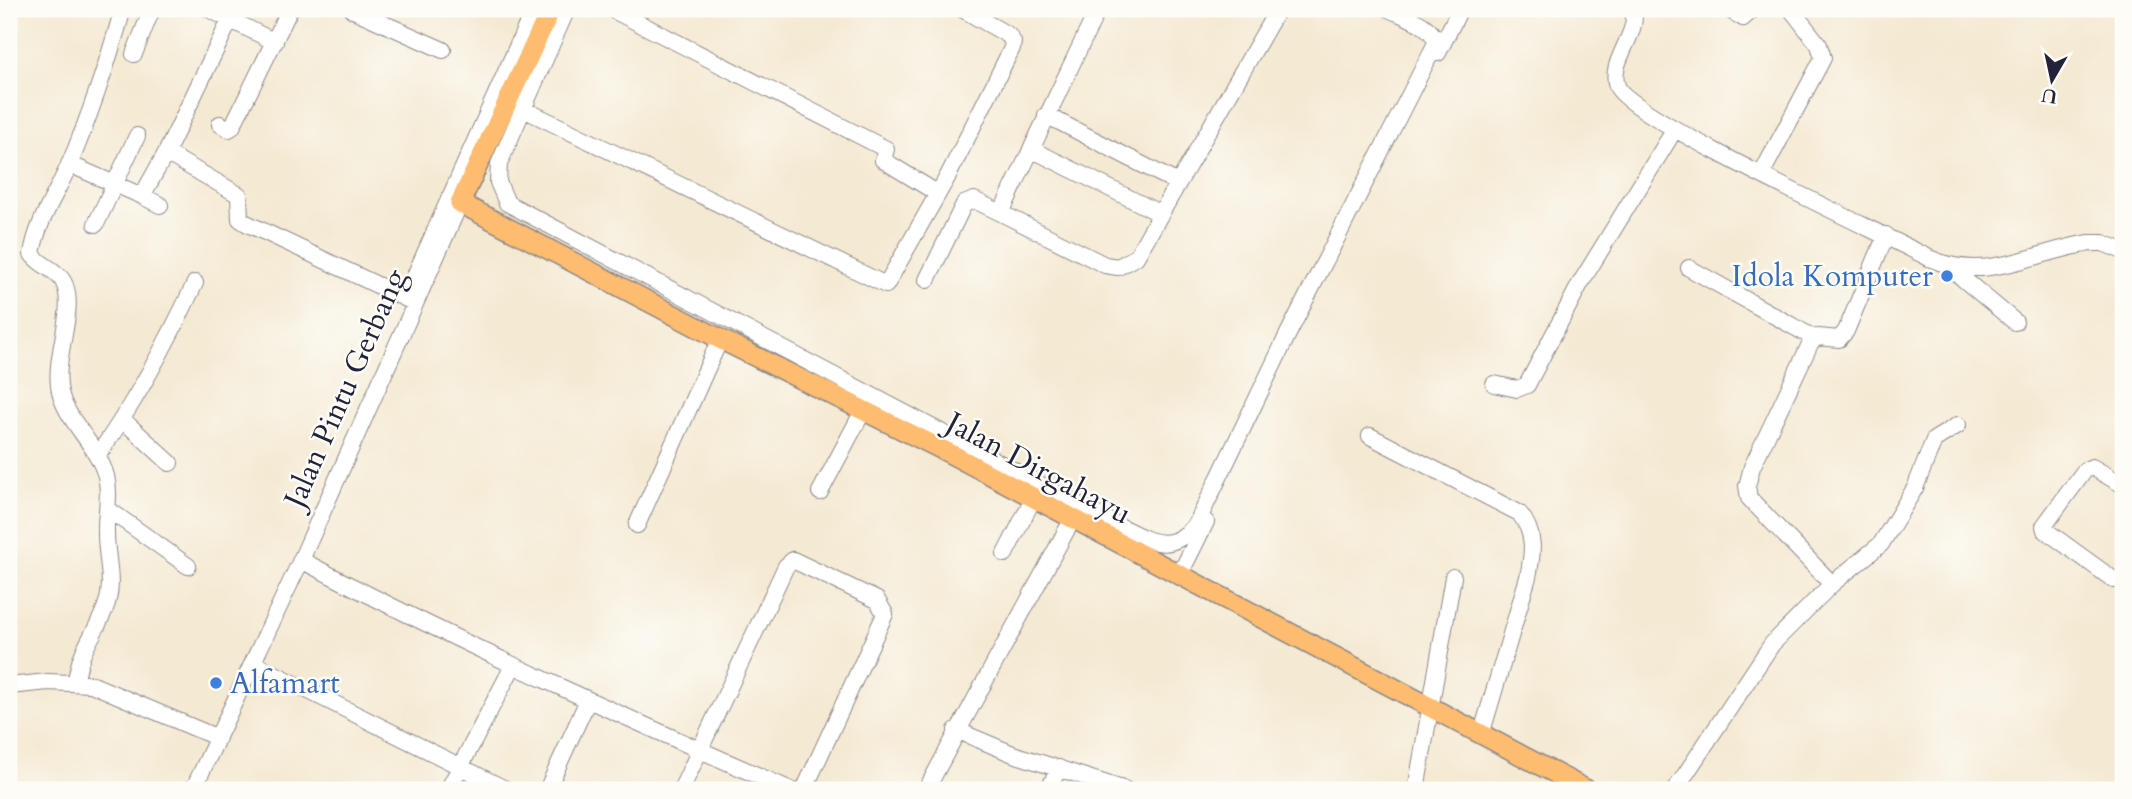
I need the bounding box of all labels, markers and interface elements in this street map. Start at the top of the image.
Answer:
north arrow [2016,46,2086,116]
text: U [2039,82,2059,110]
place label: Idola Komputer [1732,256,1933,297]
street label: Jalan Pintu Gerbang [273,262,417,518]
marker: Idola Komputer [1939,268,1955,284]
street label: Jalan Dirgahayu [936,401,1138,534]
place label: Alfamart [230,663,340,704]
marker: Alfamart [208,675,224,691]

